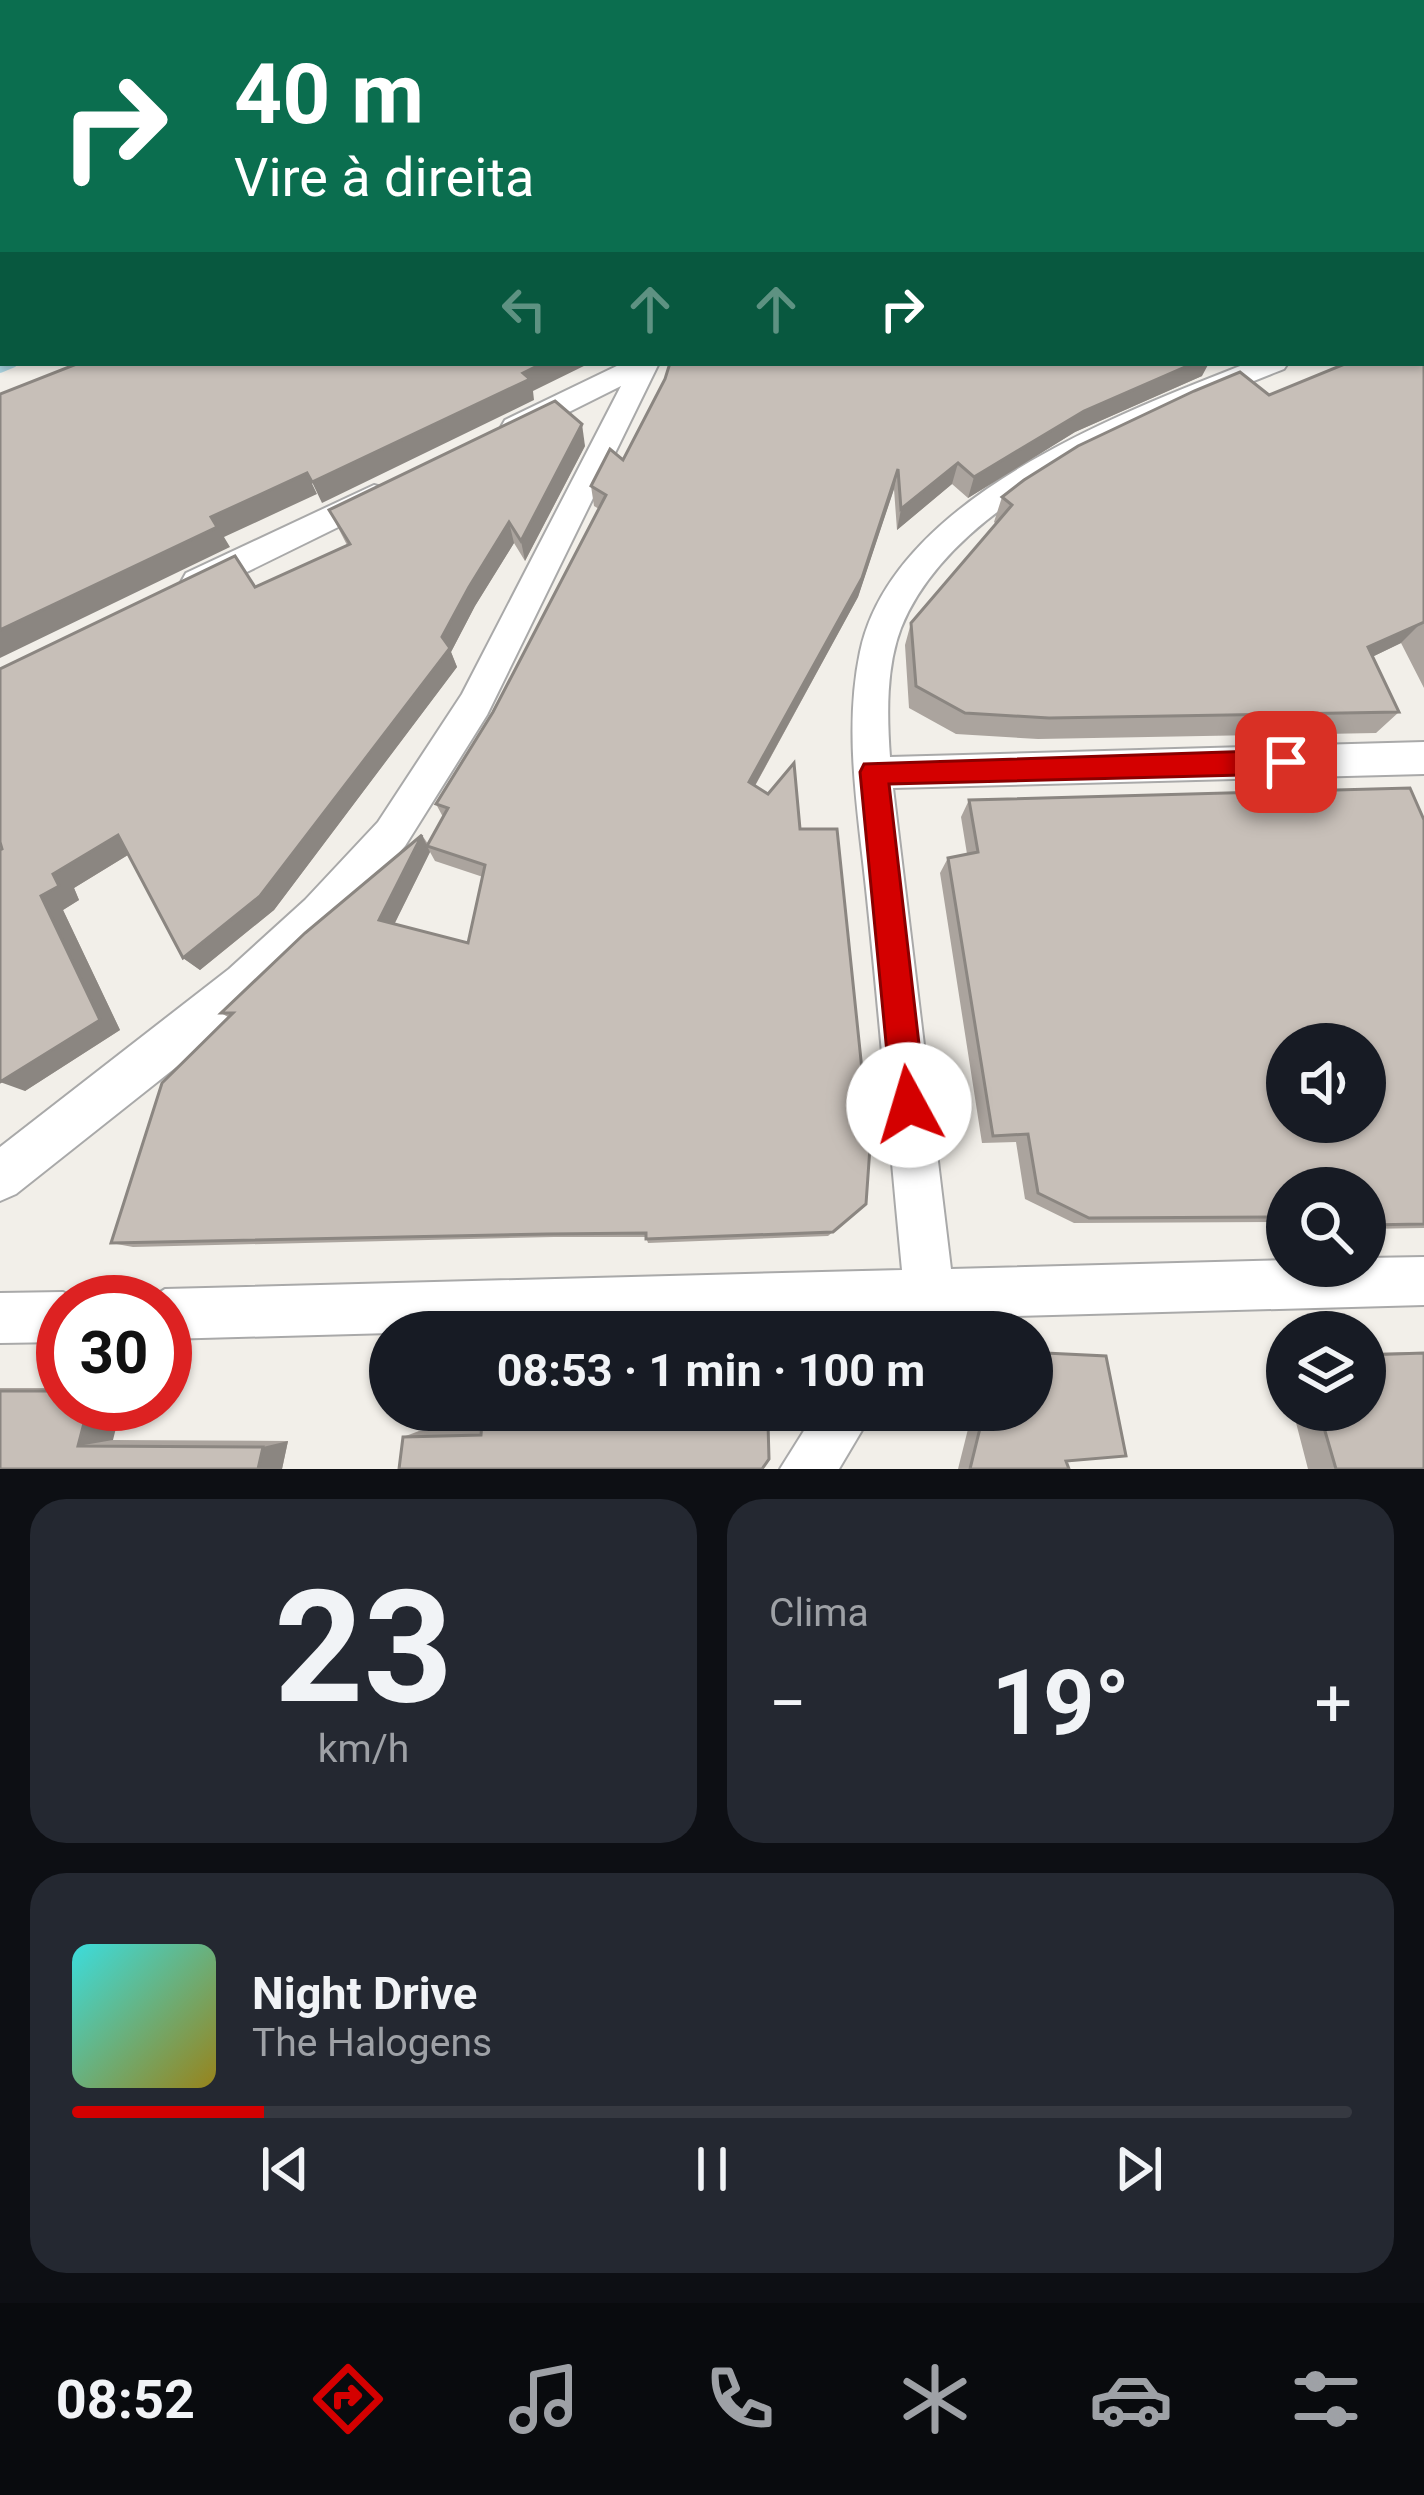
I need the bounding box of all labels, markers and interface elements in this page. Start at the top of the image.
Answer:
text: 40 m [234,45,424,144]
icon: right [36,48,192,204]
text: Vire à direita [234,146,534,209]
icon: left [491,276,557,342]
icon: ahead [617,276,683,342]
icon: ahead [743,276,809,342]
icon: right [869,276,935,342]
pin [1235,711,1337,813]
icon: arrive [1253,729,1319,795]
map controls [1266,1023,1386,1431]
button: sound [1266,1023,1386,1143]
position arrow [846,1042,972,1168]
button: search [1266,1167,1386,1287]
speed limit sign: 30 [36,1275,192,1431]
button: layers [1266,1311,1386,1431]
text: 08:53 · 1 min · 100 m [497,1344,925,1397]
text: 23 [274,1556,453,1739]
text: Clima [769,1590,869,1636]
text: 19° [991,1651,1130,1756]
text: − [769,1665,807,1742]
text: + [1315,1665,1352,1742]
text: km/h [318,1726,409,1772]
text: Night Drive [252,1967,477,2020]
text: The Halogens [252,2020,492,2066]
icon: previous [252,2136,318,2202]
icon: pause [679,2136,745,2202]
icon: next [1106,2136,1172,2202]
icon: directions [306,2357,390,2441]
icon: music [502,2357,586,2441]
icon: phone [698,2357,782,2441]
icon: climate [893,2357,977,2441]
icon: car [1089,2357,1173,2441]
icon: filters [1284,2357,1368,2441]
text: 08:52 [56,2368,195,2431]

